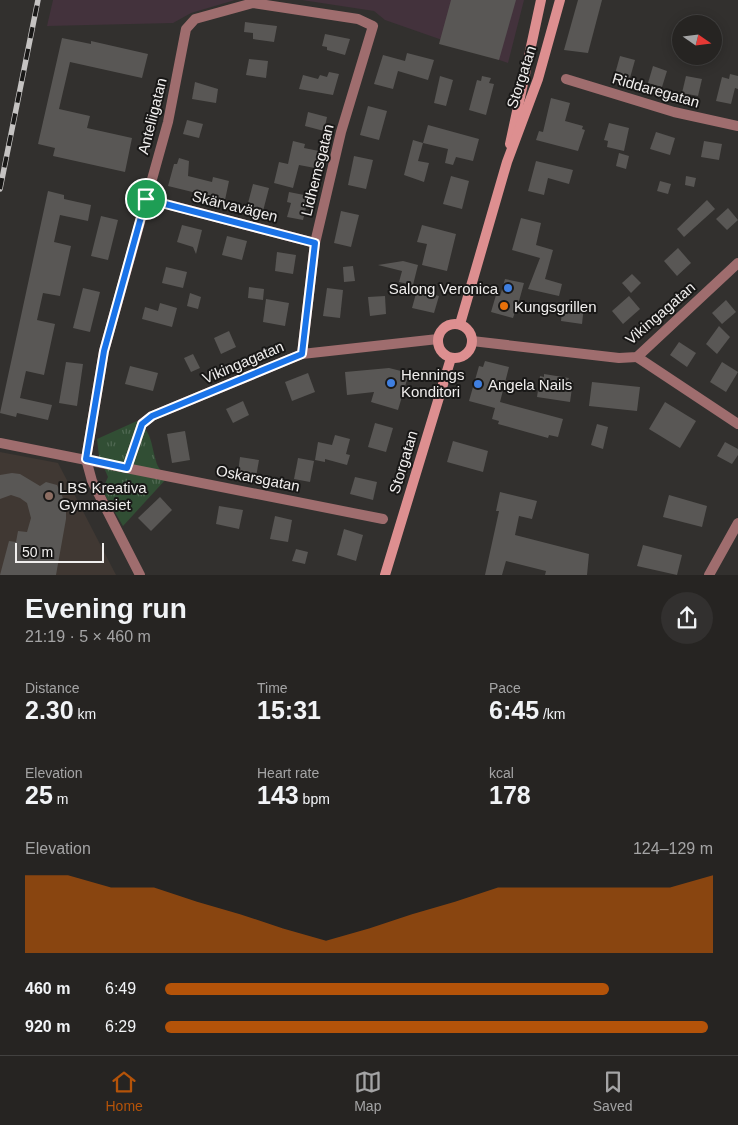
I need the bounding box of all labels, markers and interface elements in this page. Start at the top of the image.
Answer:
north arrow [672,15,722,65]
map controls [672,15,722,65]
street label: Storgatan [503,43,539,111]
street label: Riddaregatan [610,69,702,111]
street label: Anteliigatan [134,76,170,156]
street label: Lidhemsgatan [297,122,337,218]
pin [125,178,167,220]
icon: arrive [132,185,160,213]
street label: Skärvavägen [190,187,280,225]
street label: Vikingagatan [622,278,698,348]
place label: Salong Veronica [389,280,499,297]
marker: Salong Veronica [502,282,514,294]
place label: Kungsgrillen [514,298,597,315]
marker: Kungsgrillen [498,300,510,312]
street label: Vikingagatan [200,337,286,387]
place label: Hennings Konditori [401,366,464,400]
place label: Angela Nails [488,376,572,393]
marker: Hennings Konditori [385,377,397,389]
marker: Angela Nails [472,378,484,390]
street label: Storgatan [385,428,421,496]
street label: Oskarsgatan [215,462,301,494]
place label: LBS Kreativa Gymnasiet [59,479,147,513]
marker: LBS Kreativa Gymnasiet [43,490,55,502]
scale bar [15,540,104,563]
text: 50 m [22,544,53,560]
button: share [661,592,713,644]
text: Evening run [25,593,187,624]
text: 21:19 · 5 × 460 m [25,628,151,645]
text: Distance [25,680,79,696]
text: Time [257,680,288,696]
text: Pace [489,680,521,696]
text: 2.30 [25,696,74,724]
text: 15:31 [257,696,321,724]
text: 6:45 [489,696,539,724]
text: km [74,706,96,722]
text: /km [539,706,566,722]
text: Elevation [25,765,83,781]
text: Heart rate [257,765,319,781]
text: kcal [489,765,514,781]
text: 25 [25,781,53,809]
text: 143 [257,781,299,809]
text: 178 [489,781,531,809]
text: m [53,791,68,807]
text: bpm [299,791,330,807]
text: Elevation [25,840,91,857]
text: 124–129 m [633,840,713,857]
text: 460 m [25,980,70,997]
text: 6:49 [105,980,136,997]
text: 920 m [25,1018,70,1035]
text: 6:29 [105,1018,136,1035]
tab: Home [105,1068,143,1114]
tab: Map [354,1068,382,1114]
tab: Saved [593,1068,632,1114]

